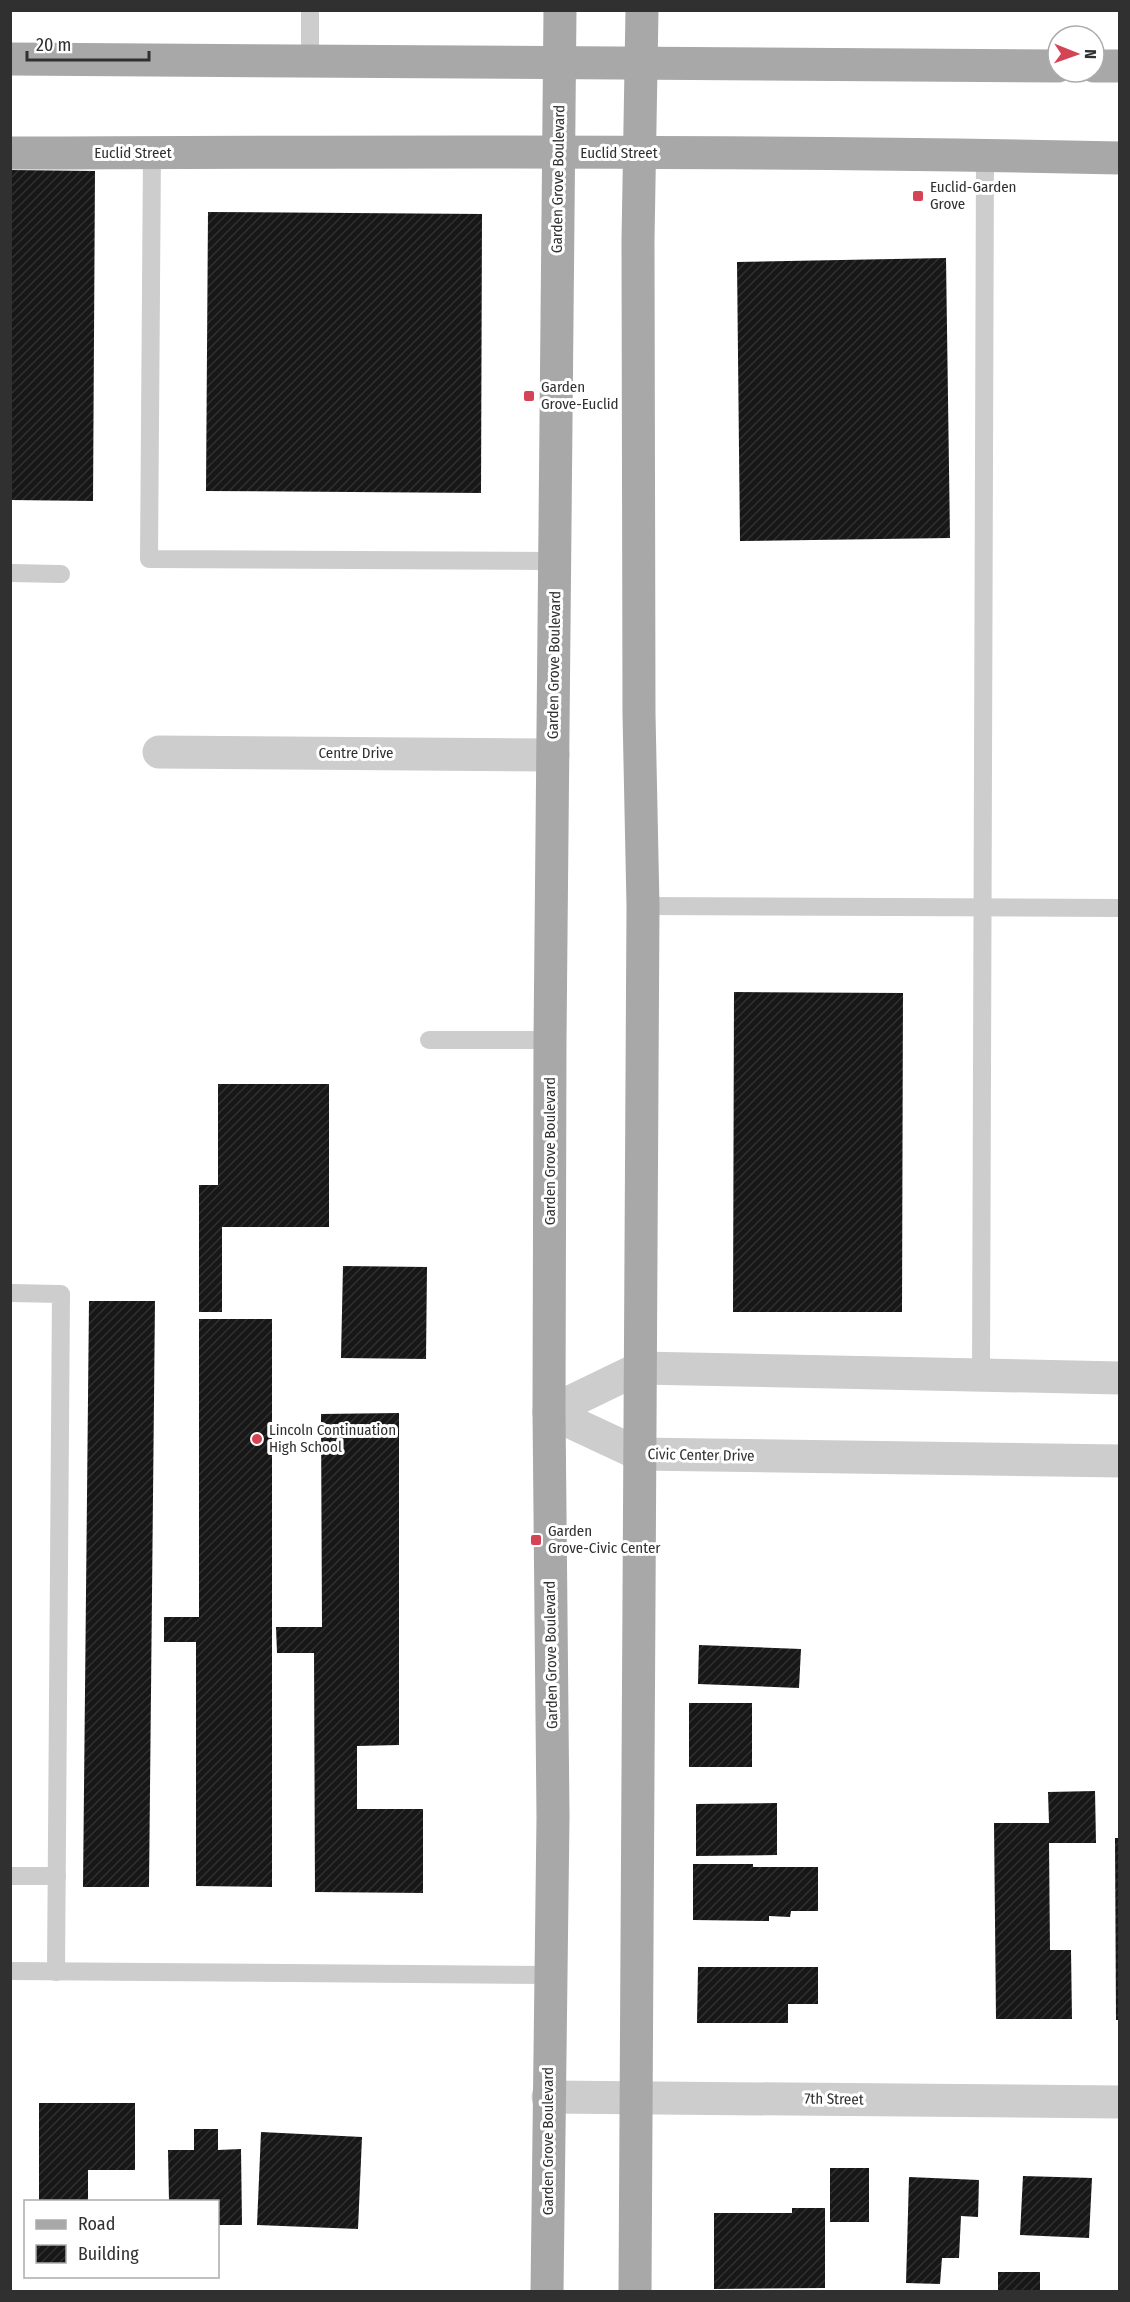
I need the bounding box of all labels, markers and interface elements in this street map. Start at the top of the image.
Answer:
scale bar [27,24,148,62]
north arrow [1046,24,1106,84]
text: 20 m [36,34,71,56]
text: N [1081,49,1100,59]
street label: Garden Grove Boulevard [548,105,568,253]
street label: Euclid Street [94,144,172,162]
street label: Euclid Street [580,144,658,162]
place label: Euclid-Garden Grove [930,178,1017,213]
marker: Euclid-Garden Grove [911,189,925,203]
place label: Garden Grove-Euclid [541,378,619,413]
marker: Garden Grove-Euclid [522,389,536,403]
street label: Garden Grove Boulevard [544,591,564,739]
street label: Centre Drive [318,744,394,762]
street label: Garden Grove Boulevard [541,1077,559,1225]
place label: Lincoln Continuation High School [269,1421,396,1456]
marker: Lincoln Continuation High School [250,1432,264,1446]
street label: Civic Center Drive [647,1445,755,1465]
place label: Garden Grove-Civic Center [548,1522,661,1557]
marker: Garden Grove-Civic Center [529,1533,543,1547]
street label: Garden Grove Boulevard [541,1581,561,1729]
street label: Garden Grove Boulevard [539,2067,557,2215]
street label: 7th Street [804,2089,864,2109]
legend [24,2200,219,2278]
text: Road [78,2213,115,2235]
text: Building [78,2243,139,2265]

